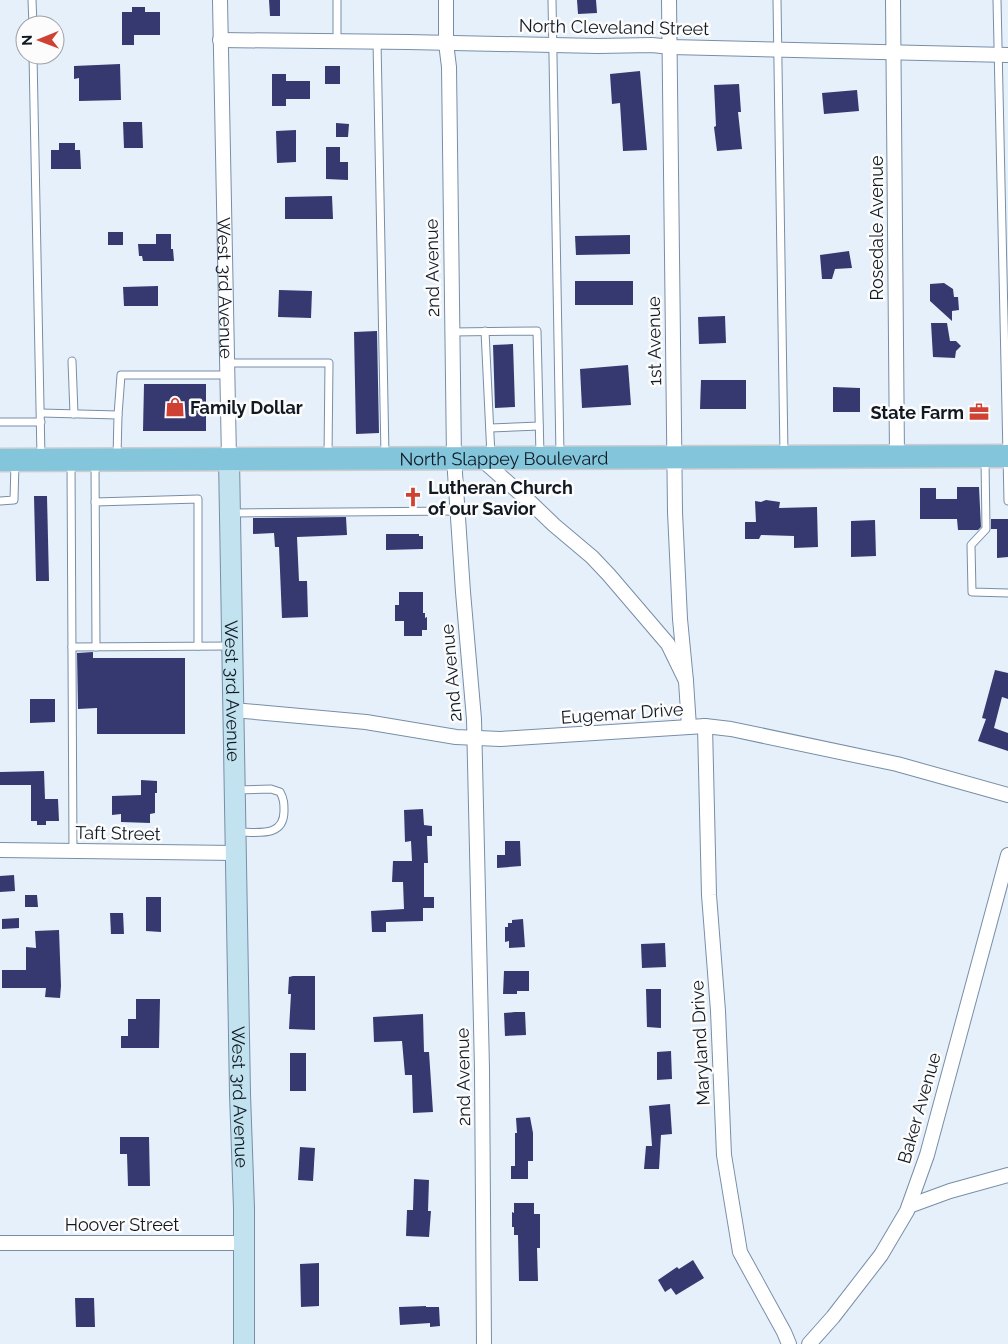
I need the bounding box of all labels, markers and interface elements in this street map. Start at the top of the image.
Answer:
north arrow [15,15,65,65]
street label: North Cleveland Street [519,15,709,39]
text: N [19,35,35,46]
street label: Rosedale Avenue [866,155,887,301]
street label: West 3rd Avenue [214,217,238,359]
street label: 2nd Avenue [421,218,443,317]
street label: 1st Avenue [643,296,665,386]
shop icon: Family Dollar [164,396,186,418]
place label: Family Dollar [190,397,303,418]
office icon: State Farm [968,401,990,423]
place label: State Farm [871,402,964,423]
street label: North Slappey Boulevard [399,447,609,469]
place label: Lutheran Church of our Savior [428,477,573,519]
church icon: Lutheran Church of our Savior [402,486,424,508]
street label: West 3rd Avenue [221,620,245,762]
street label: 2nd Avenue [436,623,466,723]
street label: Eugemar Drive [560,698,684,728]
street label: Taft Street [75,822,161,844]
street label: Maryland Drive [686,979,714,1106]
street label: West 3rd Avenue [228,1026,253,1169]
street label: 2nd Avenue [452,1027,474,1126]
street label: Baker Avenue [893,1050,945,1166]
street label: Hoover Street [65,1214,179,1235]

